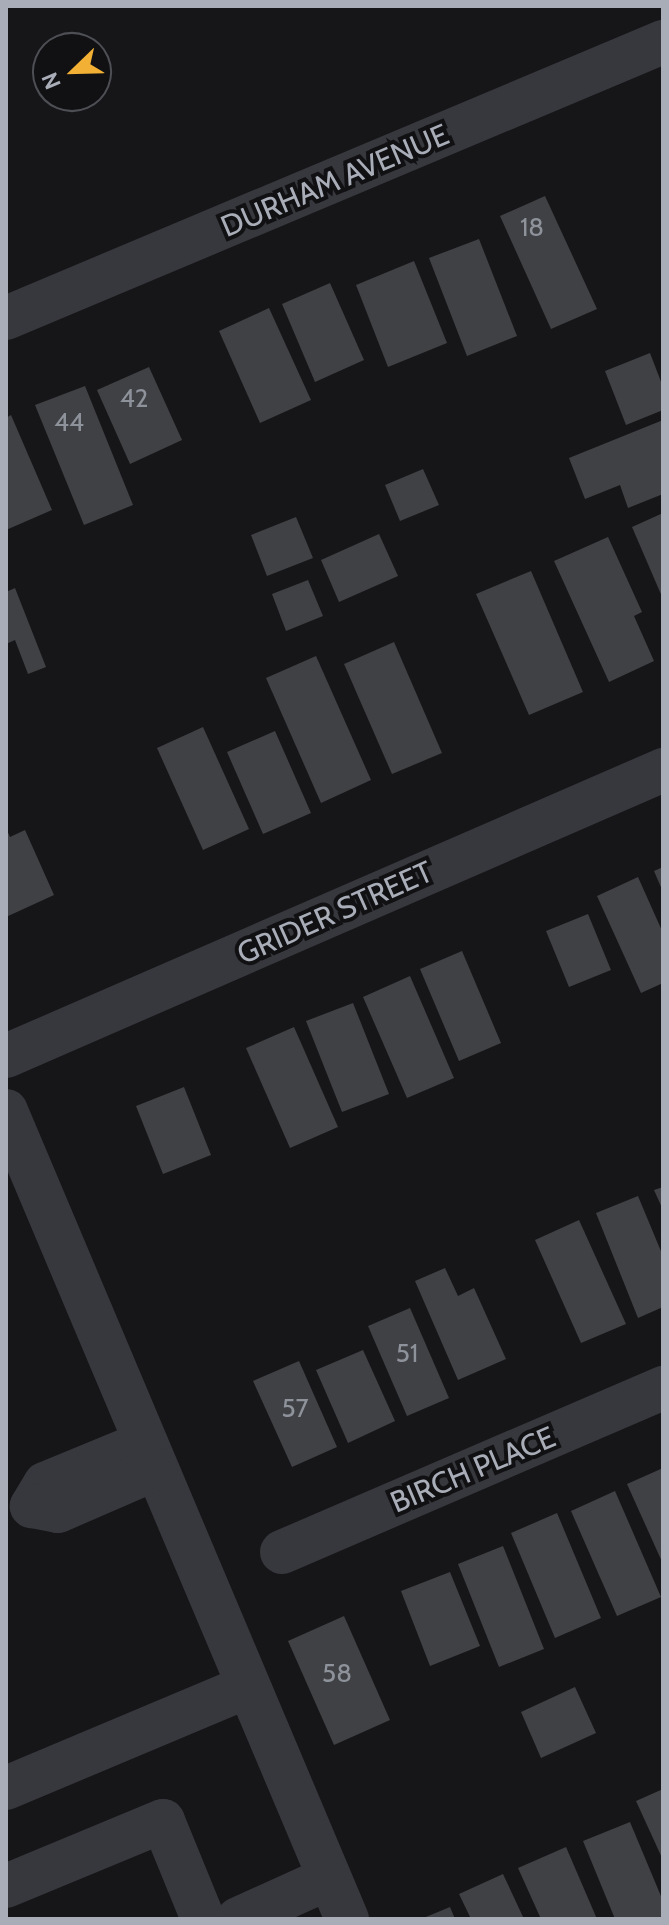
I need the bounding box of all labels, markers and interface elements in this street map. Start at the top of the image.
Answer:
north arrow [32,32,112,112]
text: N [36,68,67,93]
street label: DURHAM AVENUE [216,117,454,245]
house number: 18 [520,212,544,244]
house number: 42 [120,383,148,415]
house number: 44 [54,407,84,439]
street label: GRIDER STREET [232,854,438,972]
house number: 51 [396,1338,418,1370]
house number: 57 [281,1393,309,1425]
street label: BIRCH PLACE [385,1419,561,1521]
house number: 58 [322,1658,352,1690]

